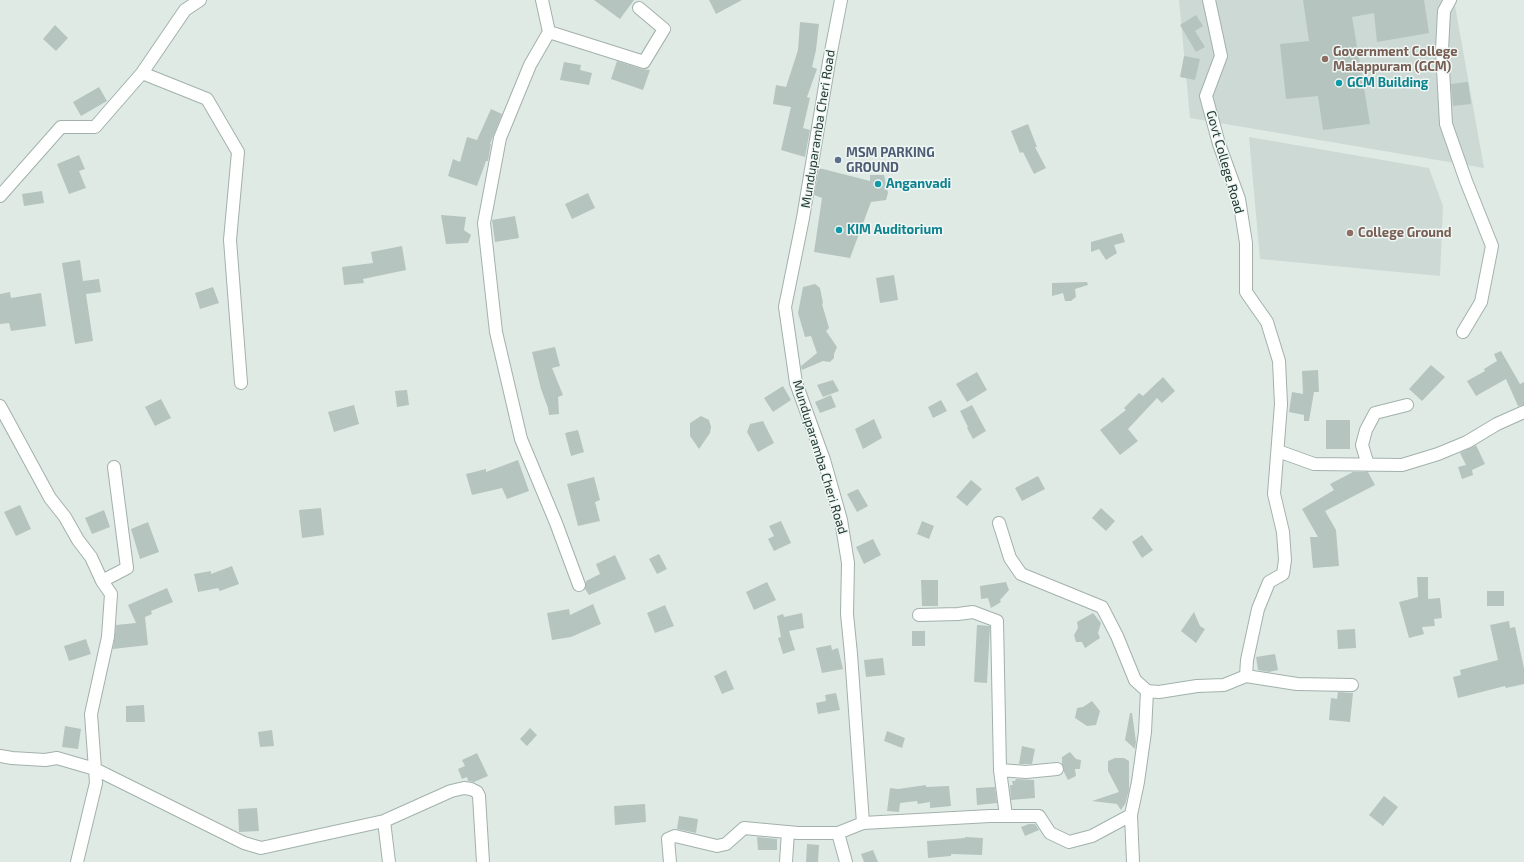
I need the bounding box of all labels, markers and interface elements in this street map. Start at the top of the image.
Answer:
place label: Government College Malappuram (GCM) [1333,44,1458,75]
street label: Munduparamba Cheri Road [798,49,838,209]
marker: Government College Malappuram (GCM) [1320,54,1330,64]
place label: GCM Building [1347,75,1428,91]
marker: GCM Building [1334,78,1344,88]
street label: Govt College Road [1203,109,1247,215]
place label: MSM PARKING GROUND [846,145,935,176]
marker: MSM PARKING GROUND [833,155,843,165]
place label: Anganvadi [886,176,951,192]
marker: Anganvadi [873,179,883,189]
place label: KIM Auditorium [847,222,943,238]
marker: KIM Auditorium [834,225,844,235]
place label: College Ground [1358,225,1452,241]
marker: College Ground [1345,228,1355,238]
street label: Munduparamba Cheri Road [789,378,851,536]

